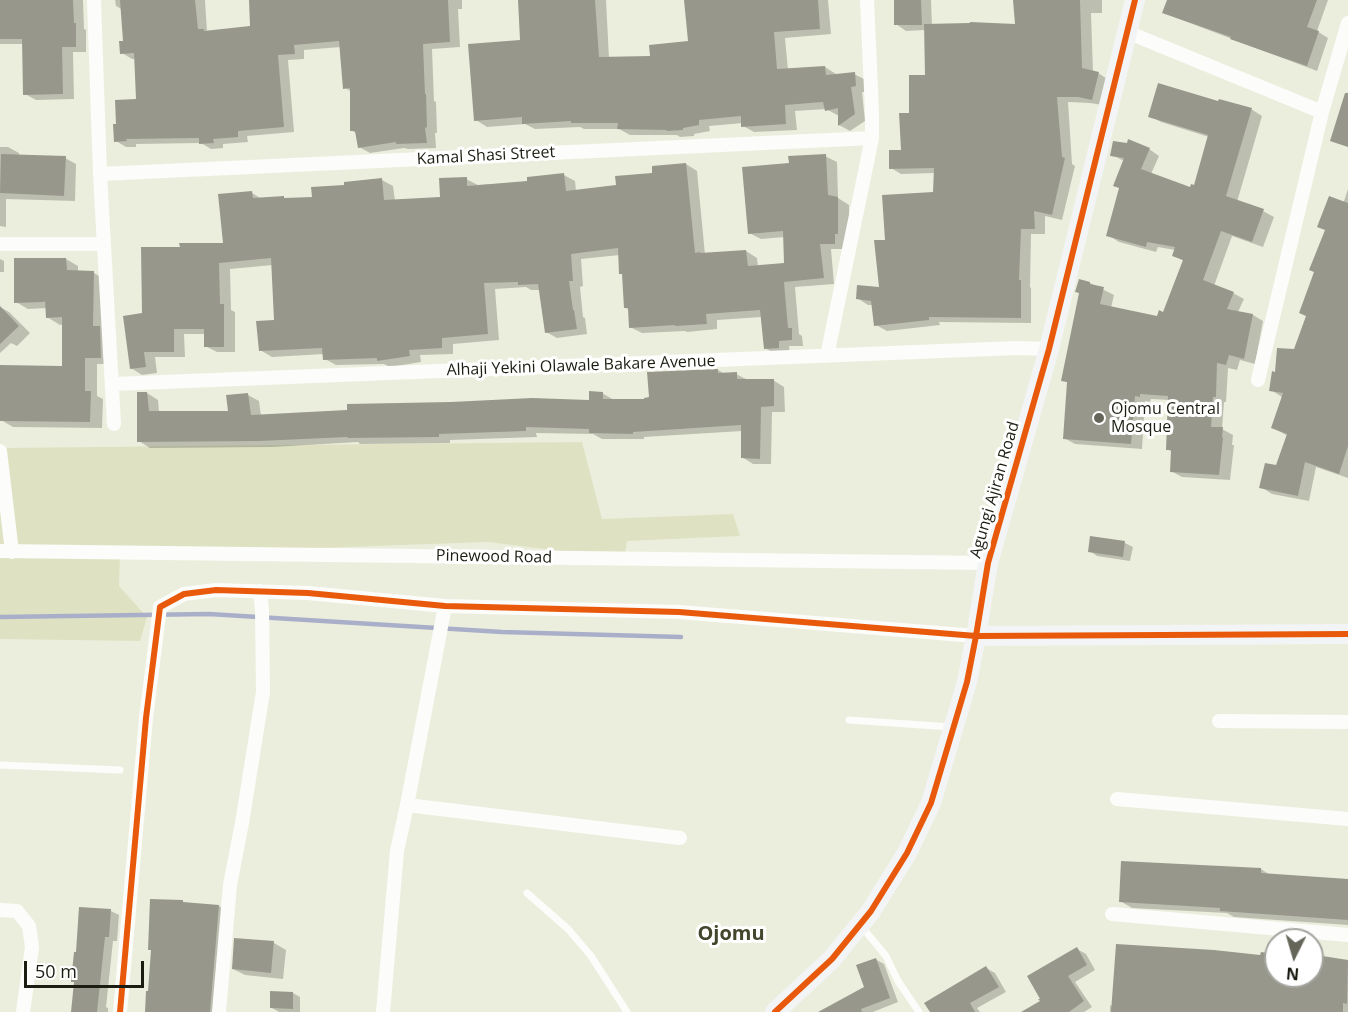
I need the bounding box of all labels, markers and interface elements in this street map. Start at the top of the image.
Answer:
street label: Kamal Shasi Street [416,143,556,169]
street label: Alhaji Yekini Olawale Bakare Avenue [446,352,716,380]
place label: Ojomu Central Mosque [1111,399,1220,437]
marker: Ojomu Central Mosque [1092,411,1106,425]
street label: Agungi Ajiran Road [966,420,1024,560]
street label: Pinewood Road [436,546,552,568]
district label: Ojomu [697,922,765,946]
north arrow [1264,928,1324,988]
scale bar [27,949,147,987]
text: 50 m [35,959,77,983]
text: N [1285,962,1300,985]

